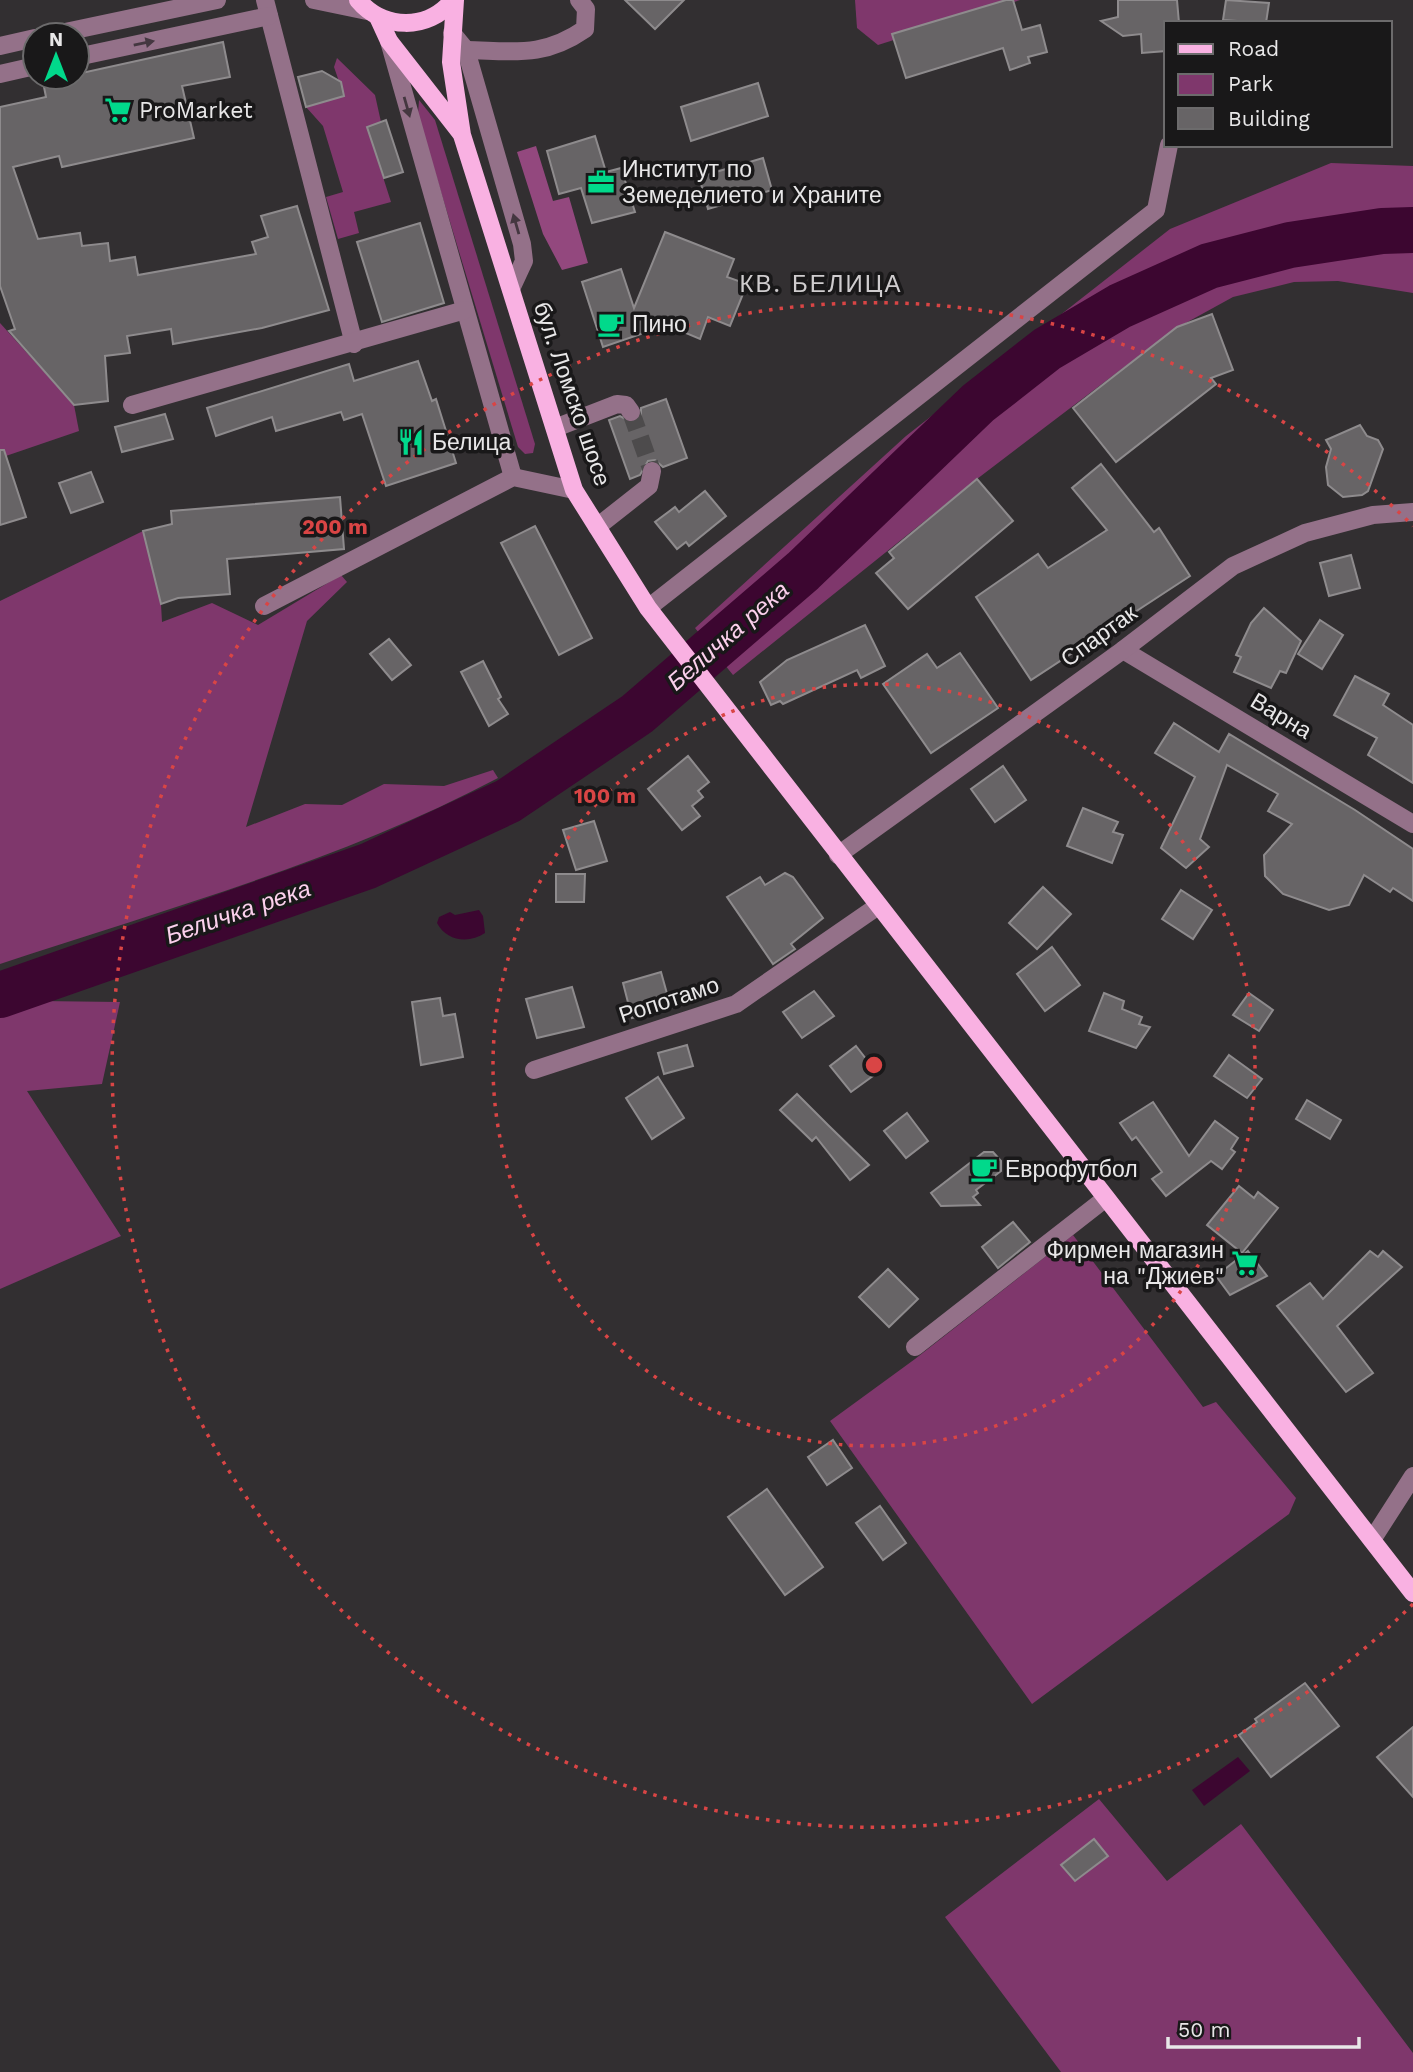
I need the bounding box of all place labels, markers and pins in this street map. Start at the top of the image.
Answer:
supermarket icon: ProMarket [103,95,133,125]
place label: ProMarket [139,97,253,124]
place label: Институт по Земеделието и Храните [622,156,882,209]
office icon: Институт по Земеделието и Храните [586,167,616,197]
cafe icon: Пино [596,309,626,339]
place label: Пино [632,311,687,338]
restaurant icon: Белица [396,427,426,457]
place label: Белица [432,429,512,456]
centre of rings [862,1053,886,1077]
cafe icon: Еврофутбол [969,1154,999,1184]
place label: Еврофутбол [1005,1156,1138,1183]
place label: Фирмен магазин на "Джиев" [1047,1237,1224,1290]
supermarket icon: Фирмен магазин на "Джиев" [1230,1248,1260,1278]

